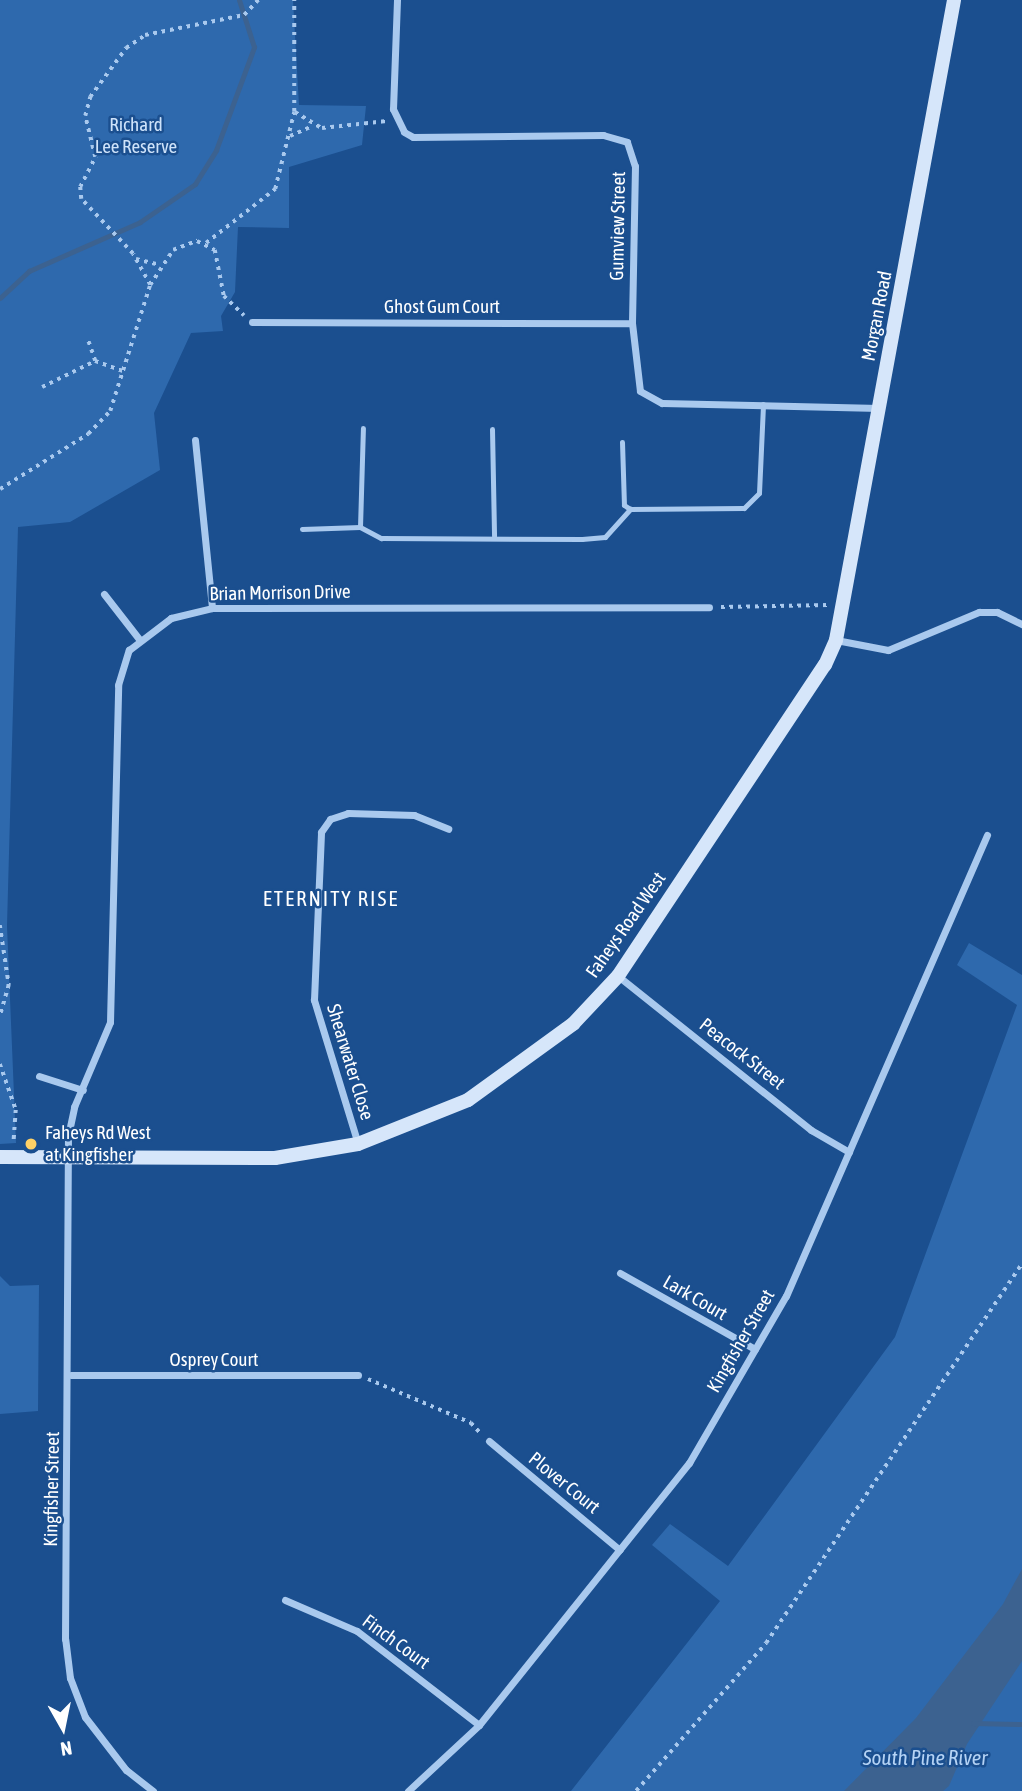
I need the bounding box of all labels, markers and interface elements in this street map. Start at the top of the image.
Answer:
park label: Richard Lee Reserve [95,114,177,158]
street label: Gumview Street [606,171,630,281]
street label: Morgan Road [857,269,897,363]
street label: Ghost Gum Court [384,296,500,318]
street label: Brian Morrison Drive [209,580,351,606]
street label: Faheys Road West [581,868,671,982]
district label: ETERNITY RISE [264,885,398,911]
street label: Shearwater Close [322,1001,378,1123]
street label: Peacock Street [695,1014,789,1094]
place label: Faheys Rd West at Kingfisher [45,1122,151,1166]
marker: Faheys Rd West at Kingfisher [23,1136,39,1152]
street label: Lark Court [659,1271,731,1325]
street label: Kingfisher Street [702,1285,780,1397]
street label: Osprey Court [170,1349,258,1371]
street label: Kingfisher Street [40,1431,64,1547]
street label: Plover Court [524,1447,604,1519]
street label: Finch Court [358,1610,434,1674]
north arrow [28,1693,98,1763]
text: N [59,1737,74,1760]
water label: South Pine River [863,1744,987,1770]

